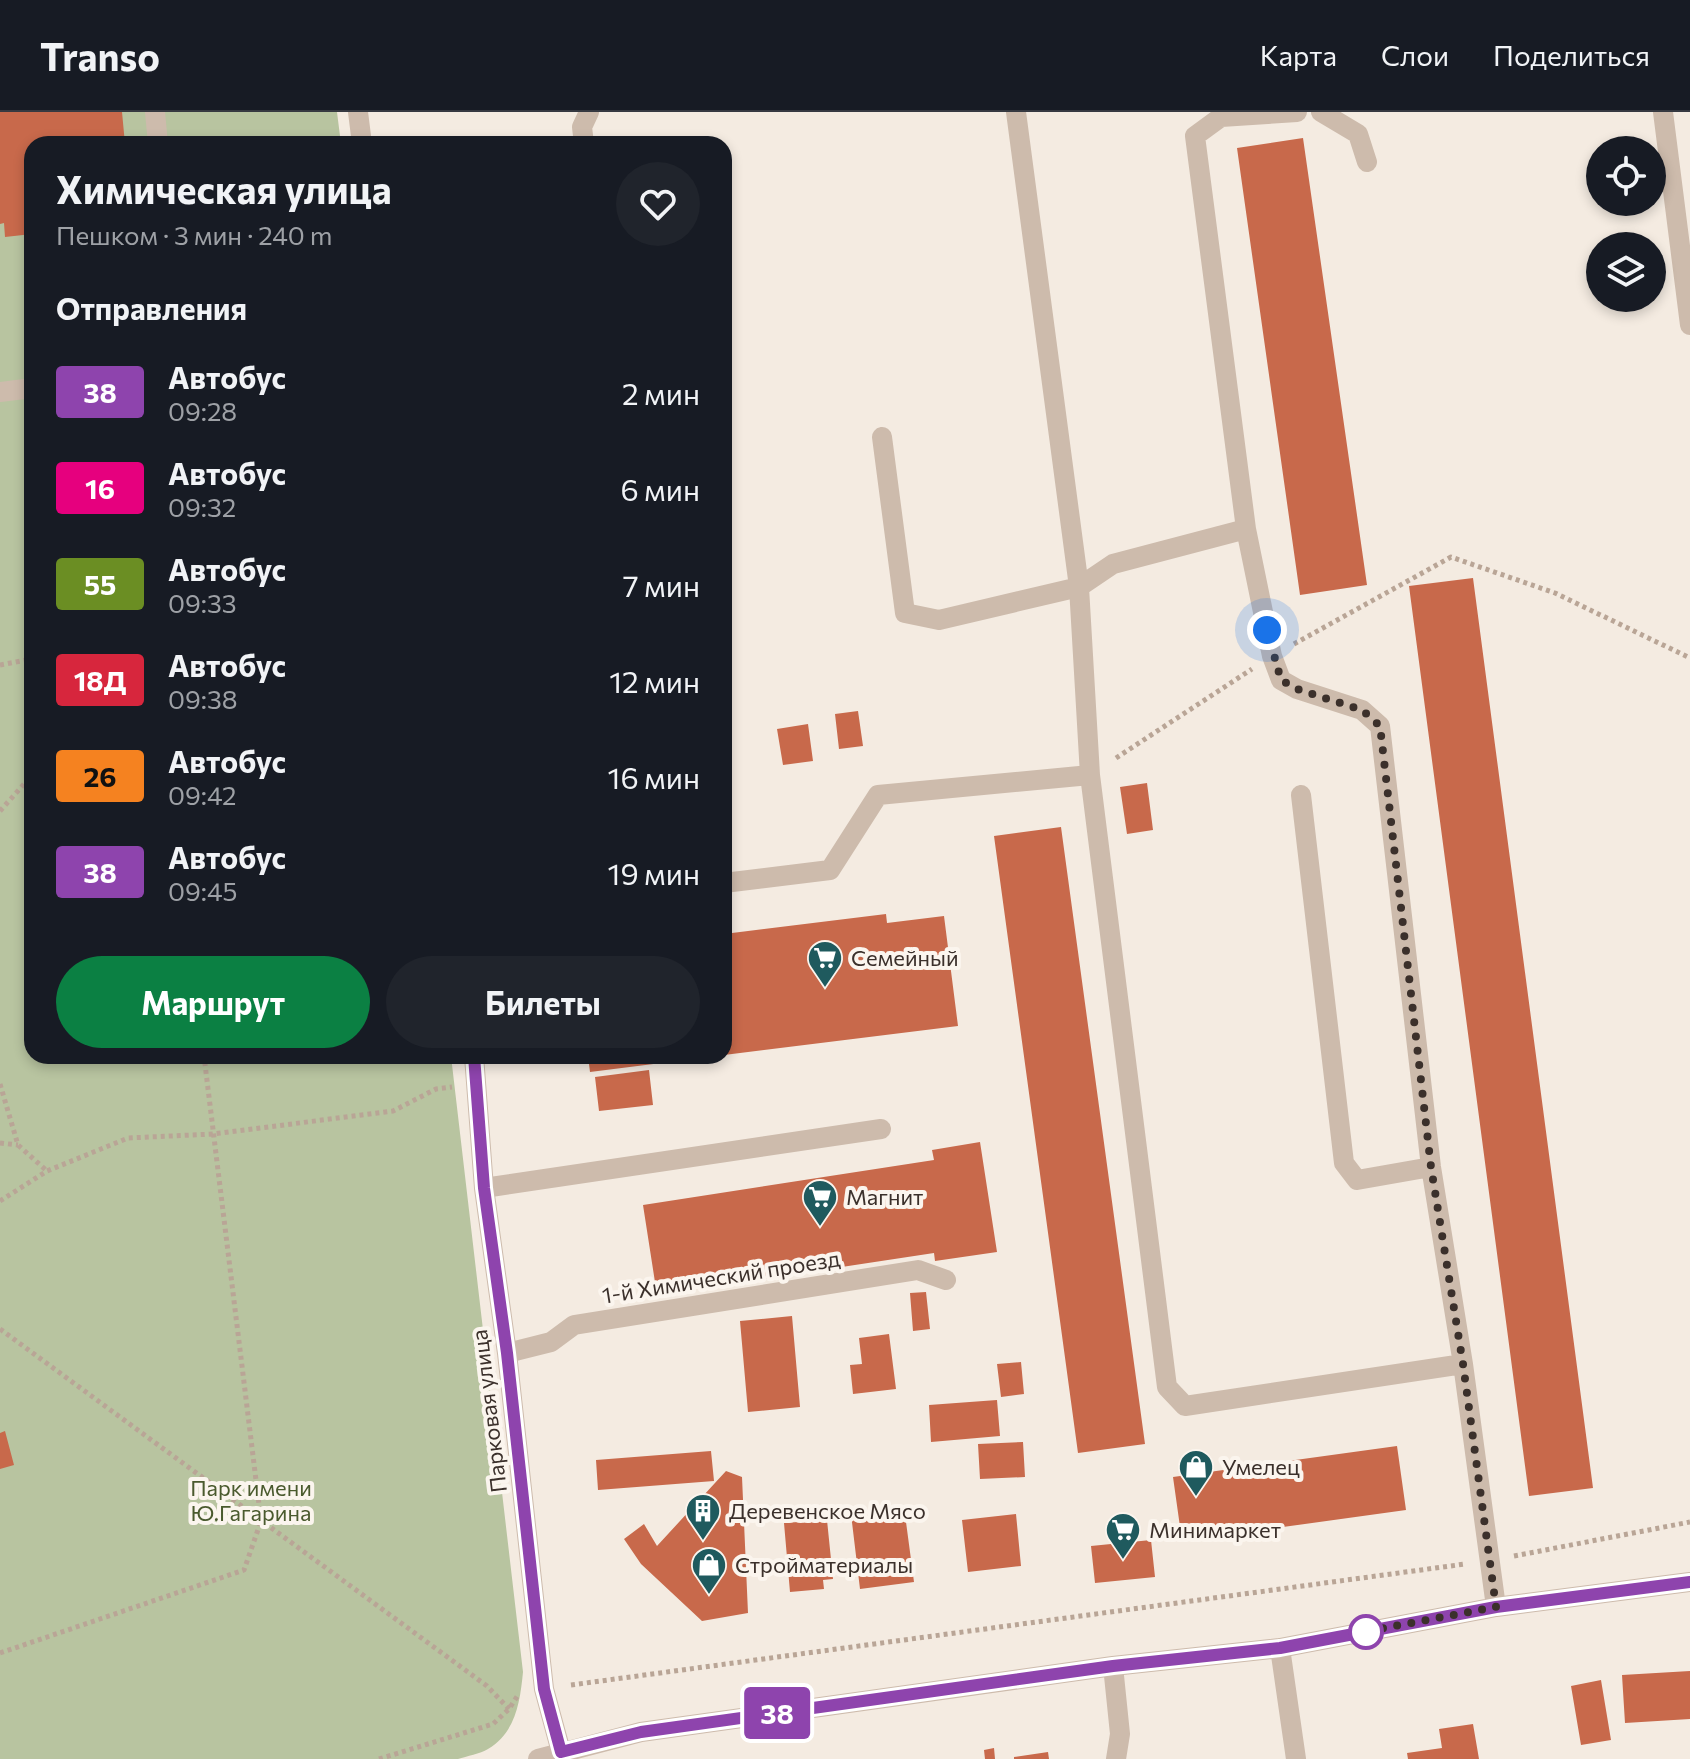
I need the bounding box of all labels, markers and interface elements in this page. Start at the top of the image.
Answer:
text: Transo [40,32,160,79]
text: Карта [1260,38,1337,72]
text: Слои [1381,38,1449,72]
text: Поделиться [1493,38,1650,72]
map controls [1586,136,1666,312]
button: locate [1586,136,1666,216]
button: heart [616,162,700,246]
text: Химическая улица [56,165,391,212]
text: Пешком · 3 мин · 240 m [56,219,332,250]
button: layers [1586,232,1666,312]
text: Отправления [56,289,247,326]
text: Автобус [168,358,286,395]
text: 2 мин [622,374,700,411]
text: 38 [83,375,117,409]
text: 09:28 [168,395,237,426]
text: Автобус [168,454,286,491]
text: 6 мин [620,470,700,507]
text: 16 [85,471,115,505]
text: 09:32 [168,491,236,522]
text: Автобус [168,550,286,587]
text: 7 мин [623,566,700,603]
text: 55 [84,567,116,601]
text: 09:33 [168,587,236,618]
your location [1247,610,1287,650]
text: Автобус [168,646,286,683]
text: 12 мин [609,662,700,699]
text: 18Д [74,663,126,697]
text: 09:38 [168,683,238,714]
text: Автобус [168,742,286,779]
text: 16 мин [608,758,700,795]
text: 26 [83,759,117,793]
text: 09:42 [168,779,237,810]
text: Автобус [168,838,286,875]
text: 19 мин [608,854,700,891]
text: 38 [83,855,117,889]
text: 09:45 [168,875,237,906]
supermarket icon: Семейный [806,939,844,989]
place label: Семейный [851,944,959,971]
button: Маршрут [56,956,370,1048]
button: Билеты [386,956,700,1048]
supermarket icon: Магнит [801,1178,839,1228]
place label: Магнит [846,1183,923,1210]
street label: 1-й Химический проезд [600,1244,842,1309]
street label: Парковая улица [465,1328,512,1494]
shop icon: Умелец [1177,1448,1215,1498]
place label: Умелец [1222,1453,1300,1480]
park label: Парк имени Ю.Гагарина [190,1474,312,1526]
building icon: Деревенское Мясо [684,1492,722,1542]
place label: Деревенское Мясо [729,1497,926,1524]
supermarket icon: Минимаркет [1104,1511,1142,1561]
place label: Минимаркет [1149,1516,1281,1543]
shop icon: Стройматериалы [690,1546,728,1596]
place label: Стройматериалы [735,1551,913,1578]
unlabelled marker [1349,1615,1383,1649]
line badge: 38 [741,1687,813,1739]
text: 38 [760,1696,794,1730]

